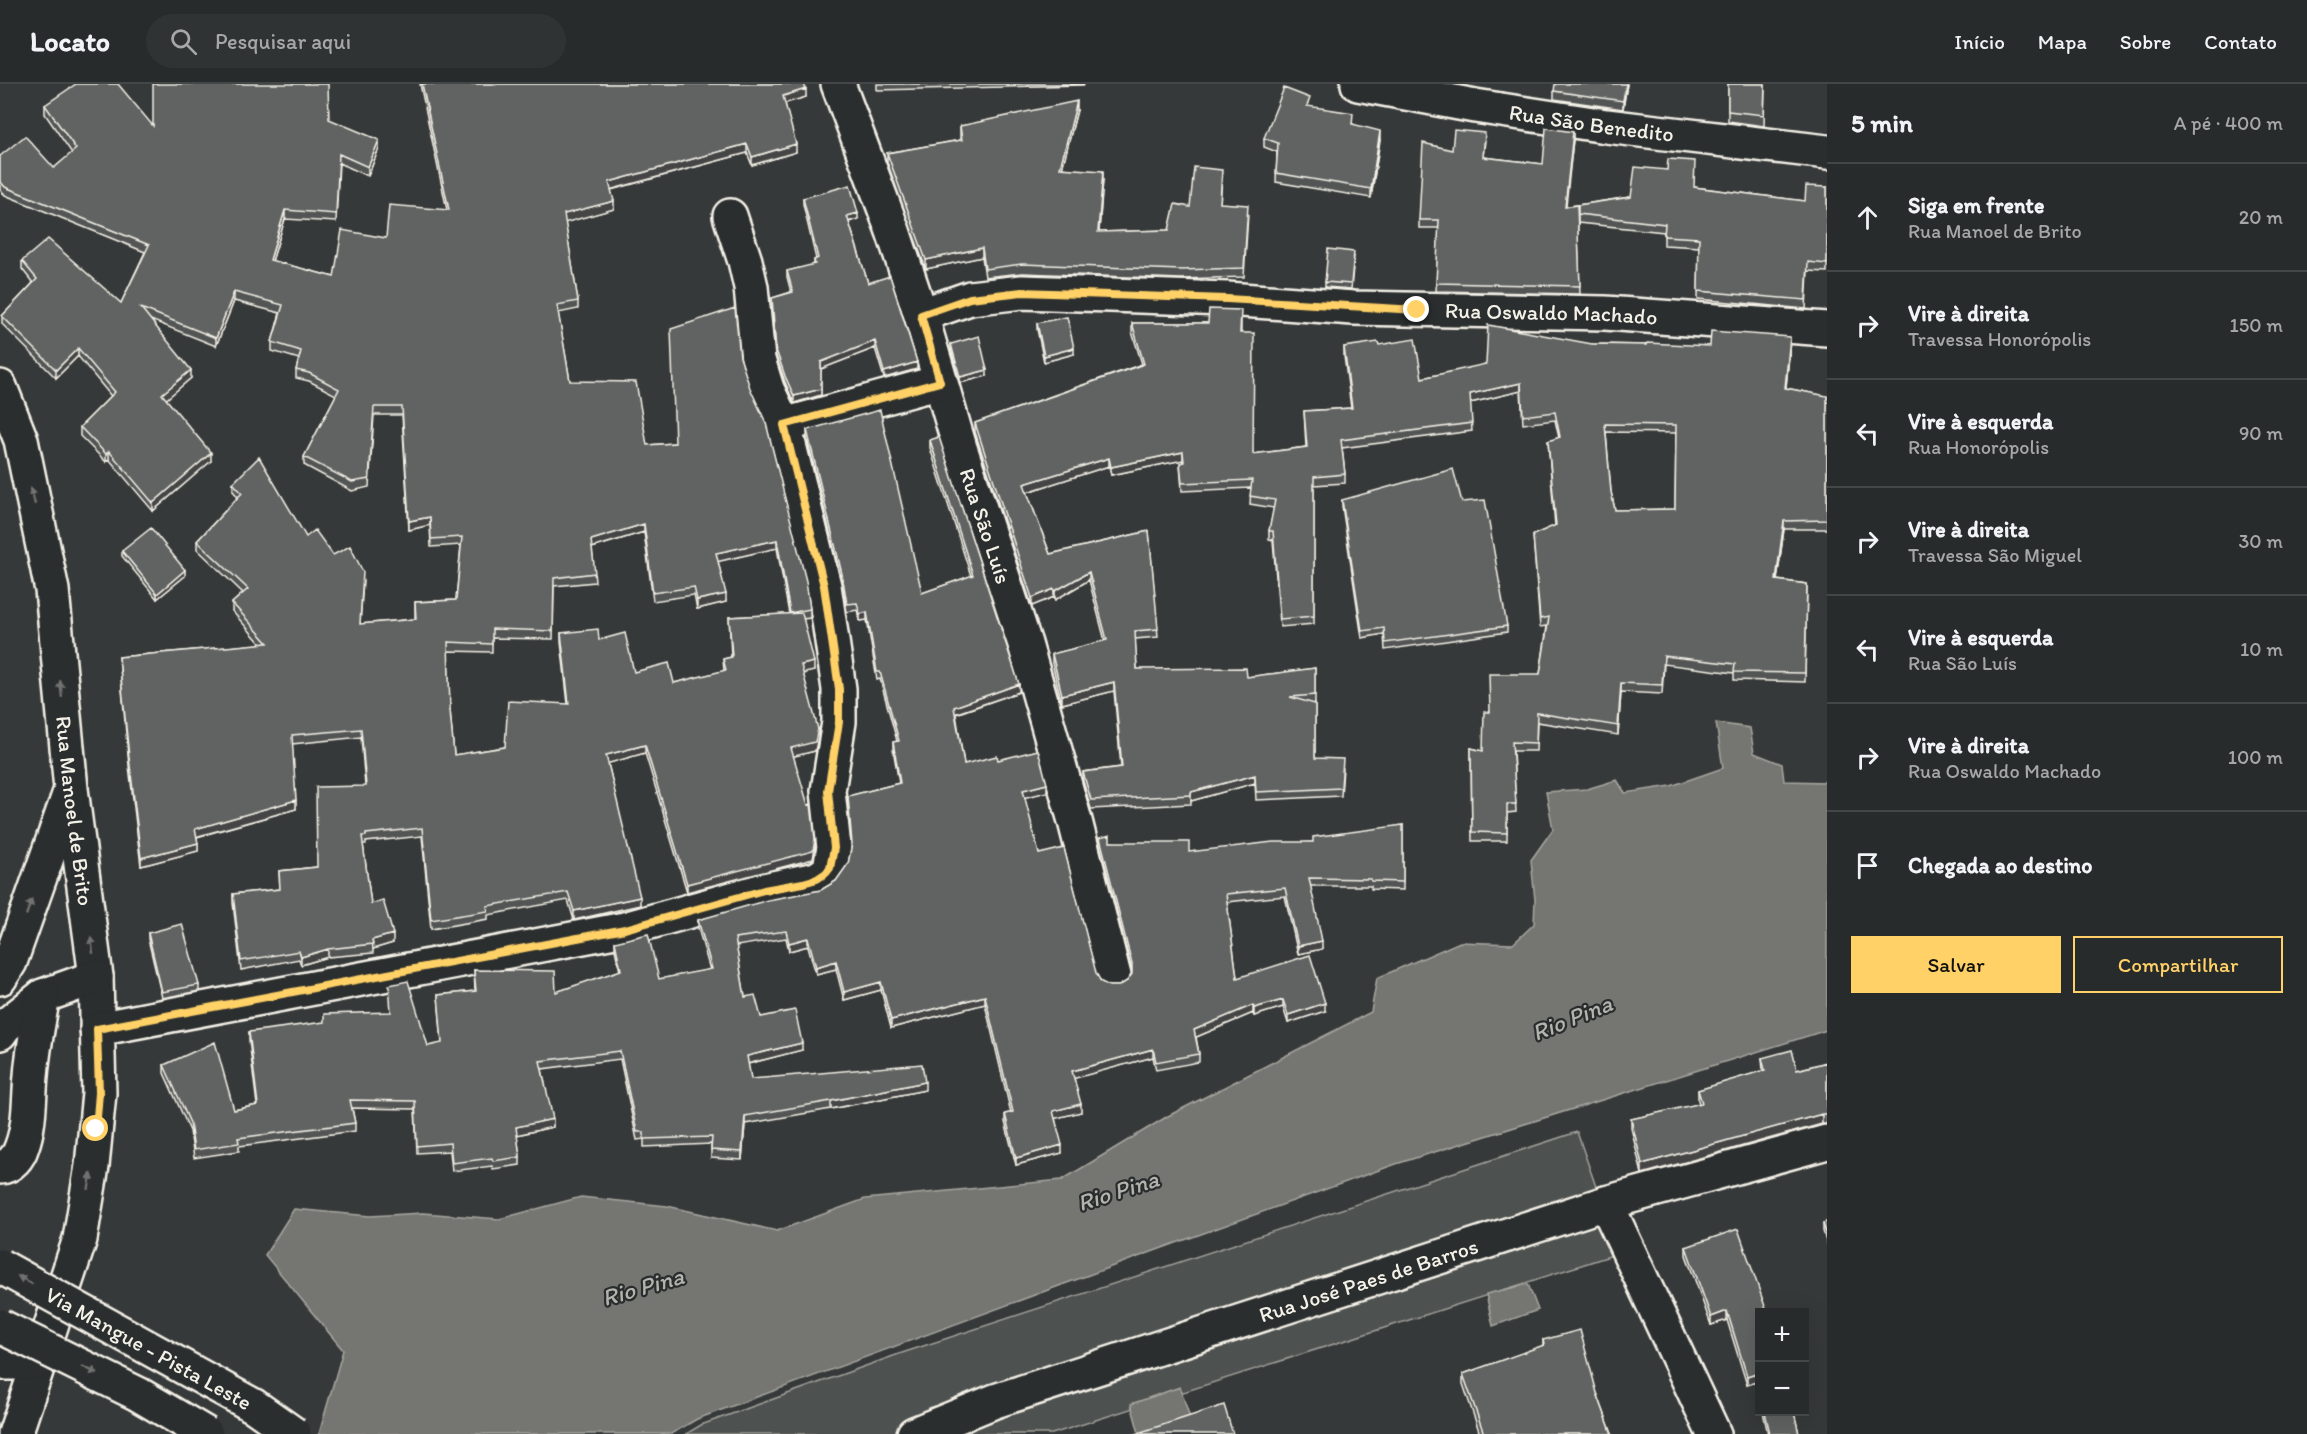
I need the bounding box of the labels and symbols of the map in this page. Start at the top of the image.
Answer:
street label: Rua São Benedito [1507,98,1675,148]
route end [1403,296,1429,322]
street label: Rua Oswaldo Machado [1445,297,1658,331]
street label: Rua São Luís [954,465,1017,587]
one-way arrow [28,487,38,505]
one-way arrow [56,679,66,698]
street label: Rua Manoel de Brito [50,714,99,907]
one-way arrow [25,898,35,916]
one-way arrow [87,935,97,954]
water label: Rio Pina [1527,988,1617,1047]
route start [82,1115,108,1141]
water label: Rio Pina [1073,1164,1163,1217]
one-way arrow [86,1171,95,1190]
street label: Rua José Paes de Barros [1256,1232,1482,1329]
water label: Rio Pina [598,1261,688,1312]
one-way arrow [16,1275,33,1285]
street label: Via Mangue - Pista Leste [41,1281,257,1416]
one-way arrow [81,1365,99,1375]

